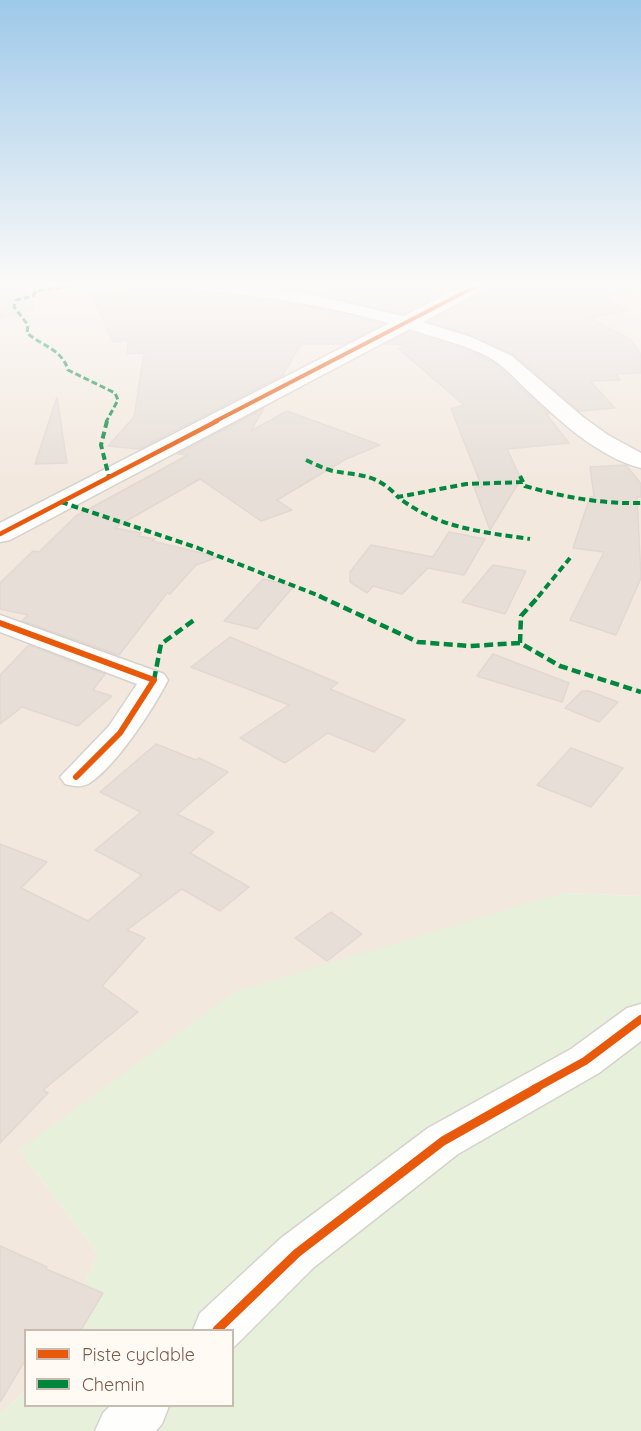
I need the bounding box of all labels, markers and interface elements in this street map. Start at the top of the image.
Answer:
legend [24,1329,234,1407]
text: Piste cyclable [82,1343,195,1366]
text: Chemin [82,1373,145,1396]

